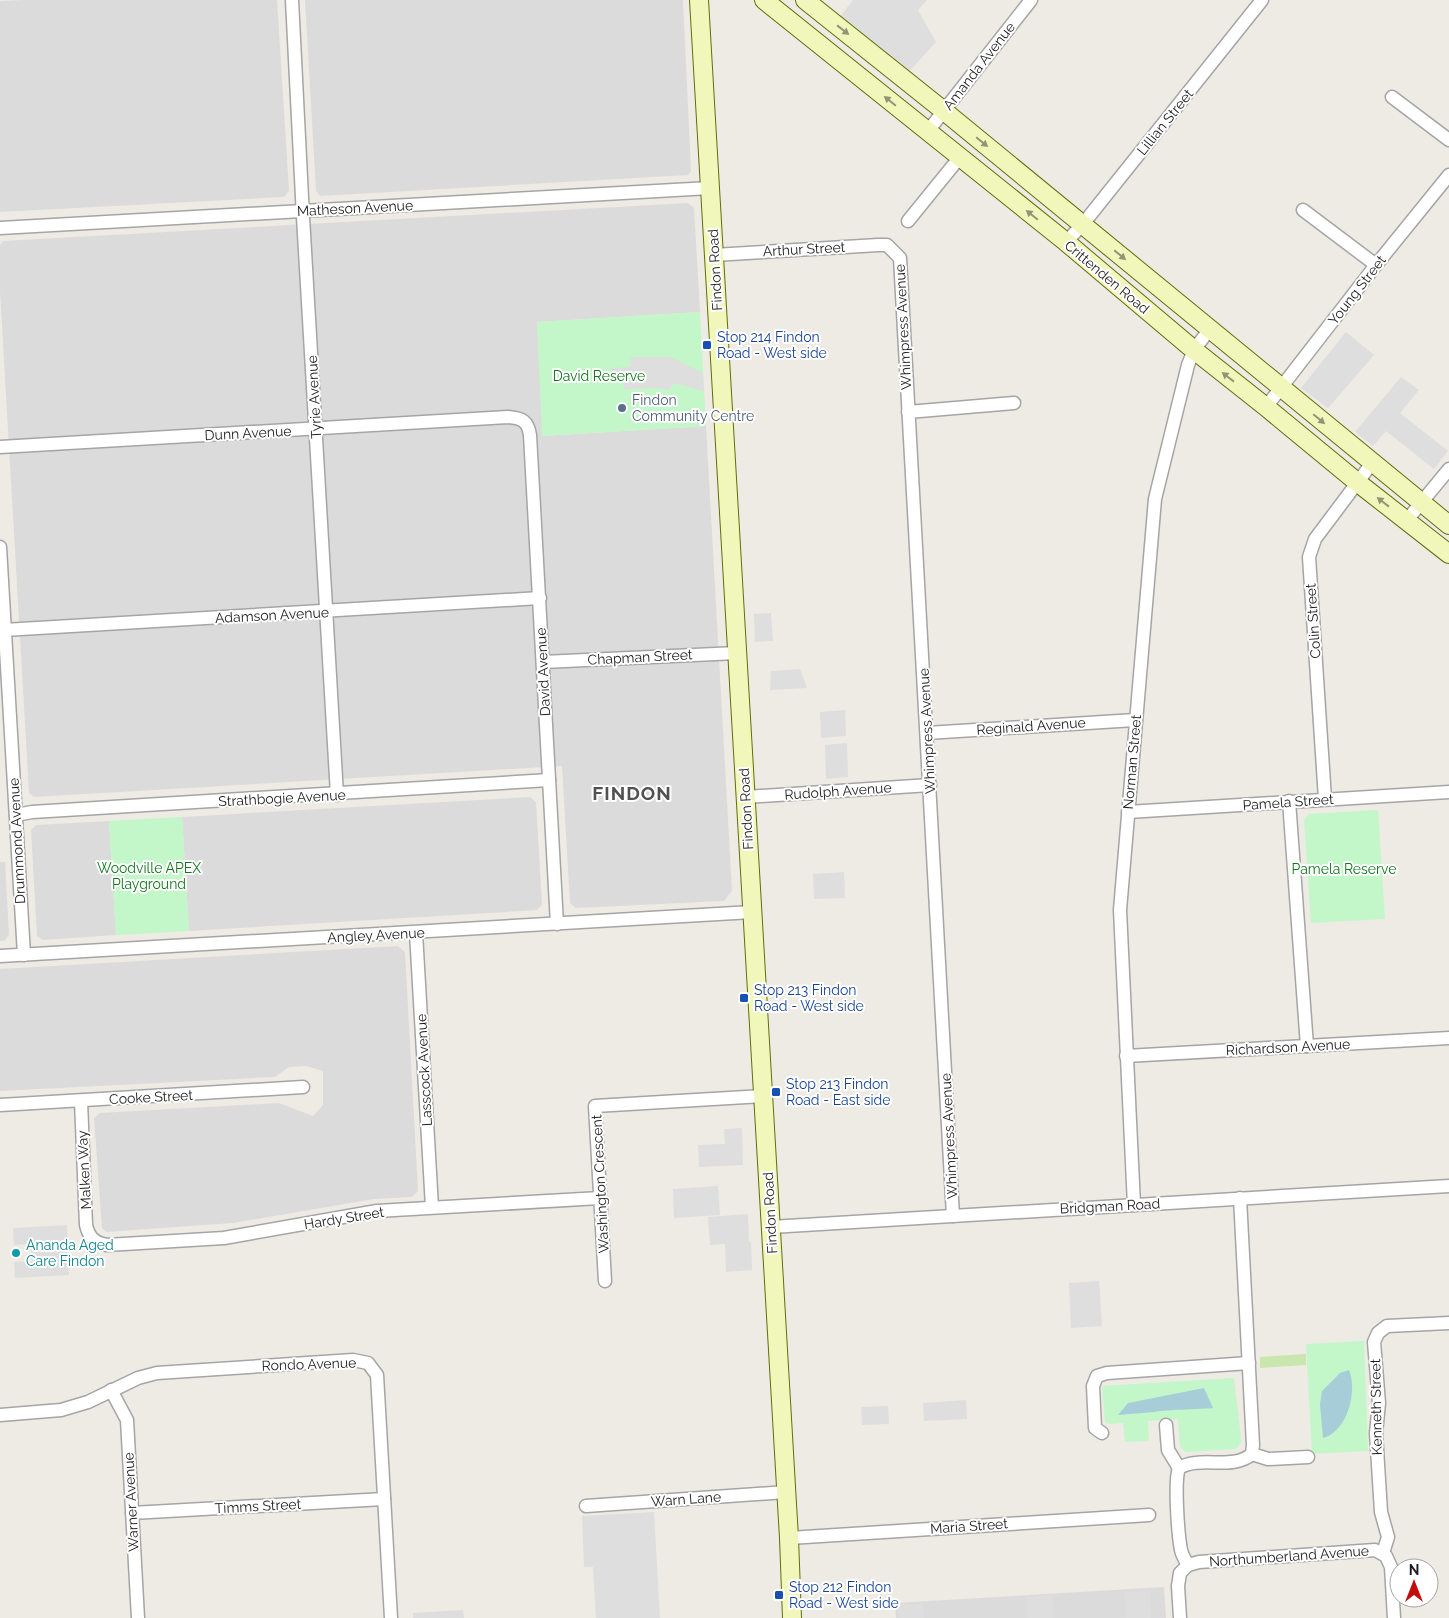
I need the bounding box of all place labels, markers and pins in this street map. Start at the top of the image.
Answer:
place label: Stop 214 Findon Road - West side [717,329,827,361]
marker: Stop 214 Findon Road - West side [701,339,713,351]
place label: Findon Community Centre [632,392,754,424]
marker: Findon Community Centre [616,402,628,414]
place label: Stop 213 Findon Road - West side [754,982,864,1014]
marker: Stop 213 Findon Road - West side [738,992,750,1004]
place label: Stop 213 Findon Road - East side [786,1076,891,1108]
marker: Stop 213 Findon Road - East side [770,1086,782,1098]
place label: Ananda Aged Care Findon [26,1237,114,1269]
marker: Ananda Aged Care Findon [10,1247,22,1259]
place label: Stop 212 Findon Road - West side [789,1579,899,1611]
marker: Stop 212 Findon Road - West side [773,1589,785,1601]

